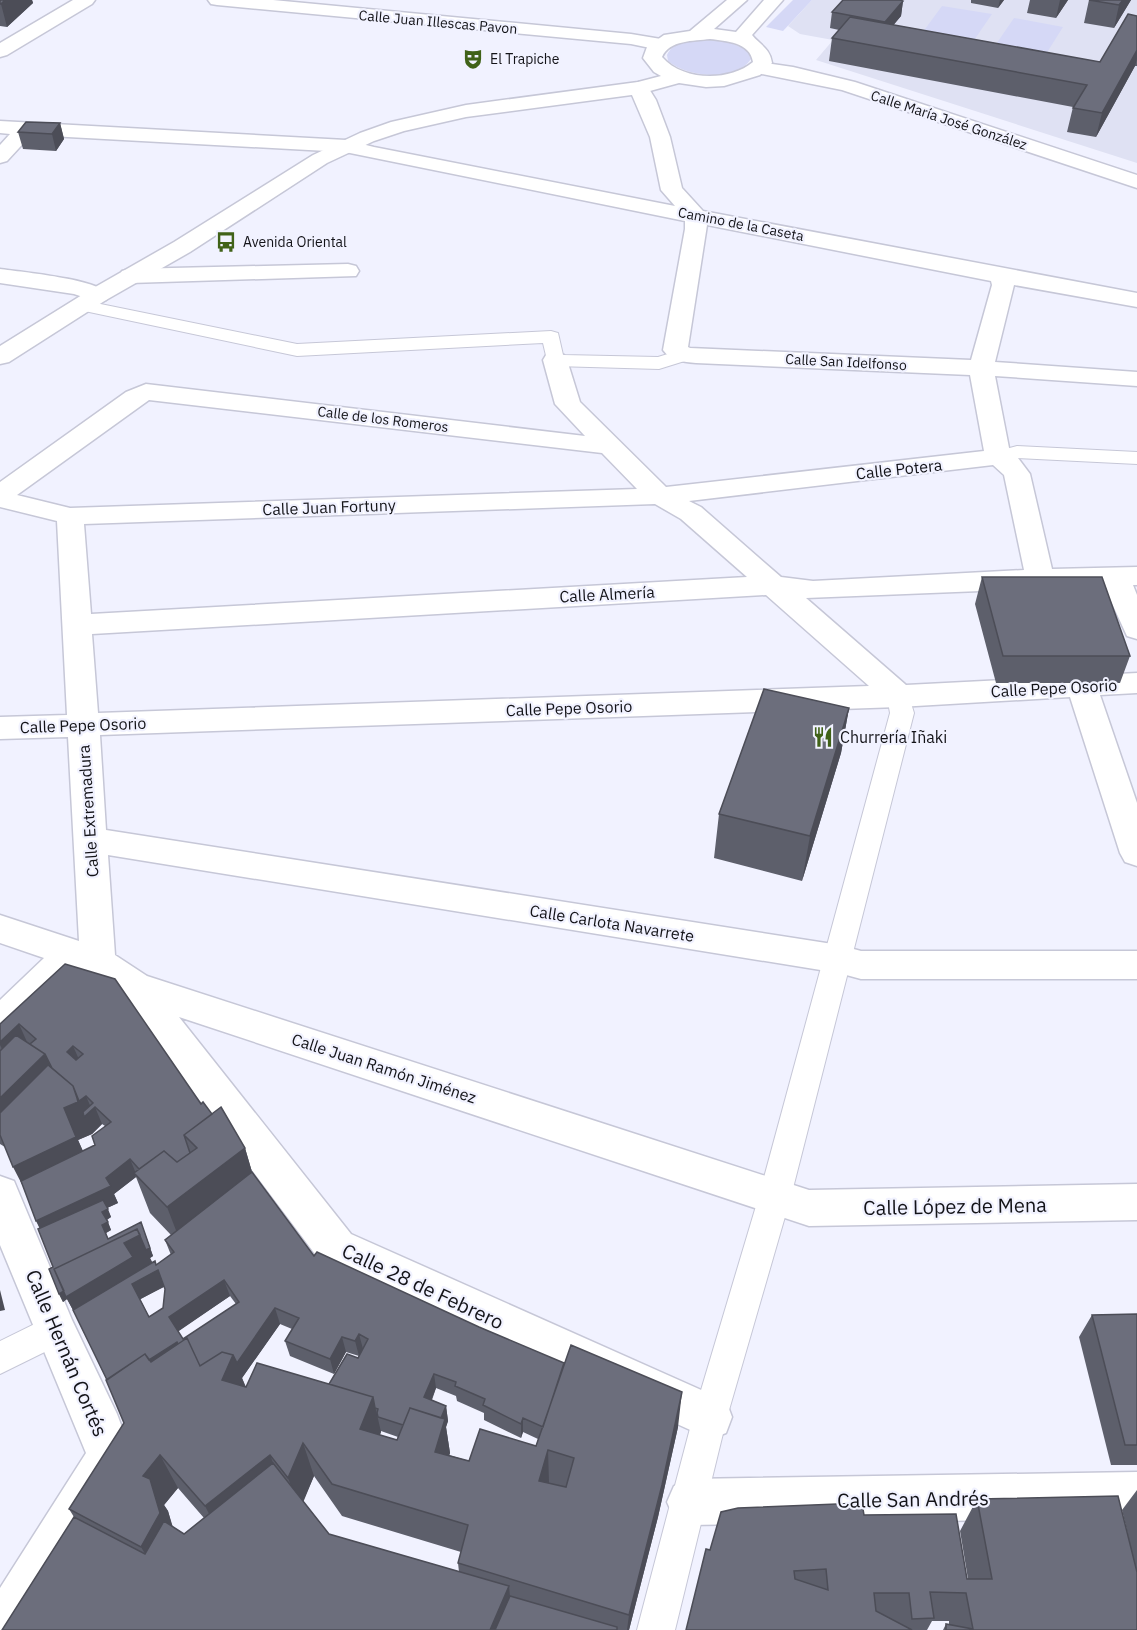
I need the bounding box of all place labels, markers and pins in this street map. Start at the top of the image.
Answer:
theatre icon: El Trapiche [461,47,485,71]
place label: El Trapiche [490,50,560,68]
bus stop icon: Avenida Oriental [214,230,238,254]
place label: Avenida Oriental [243,233,347,251]
restaurant icon: Churrería Iñaki [811,725,835,749]
place label: Churrería Iñaki [840,727,947,747]

